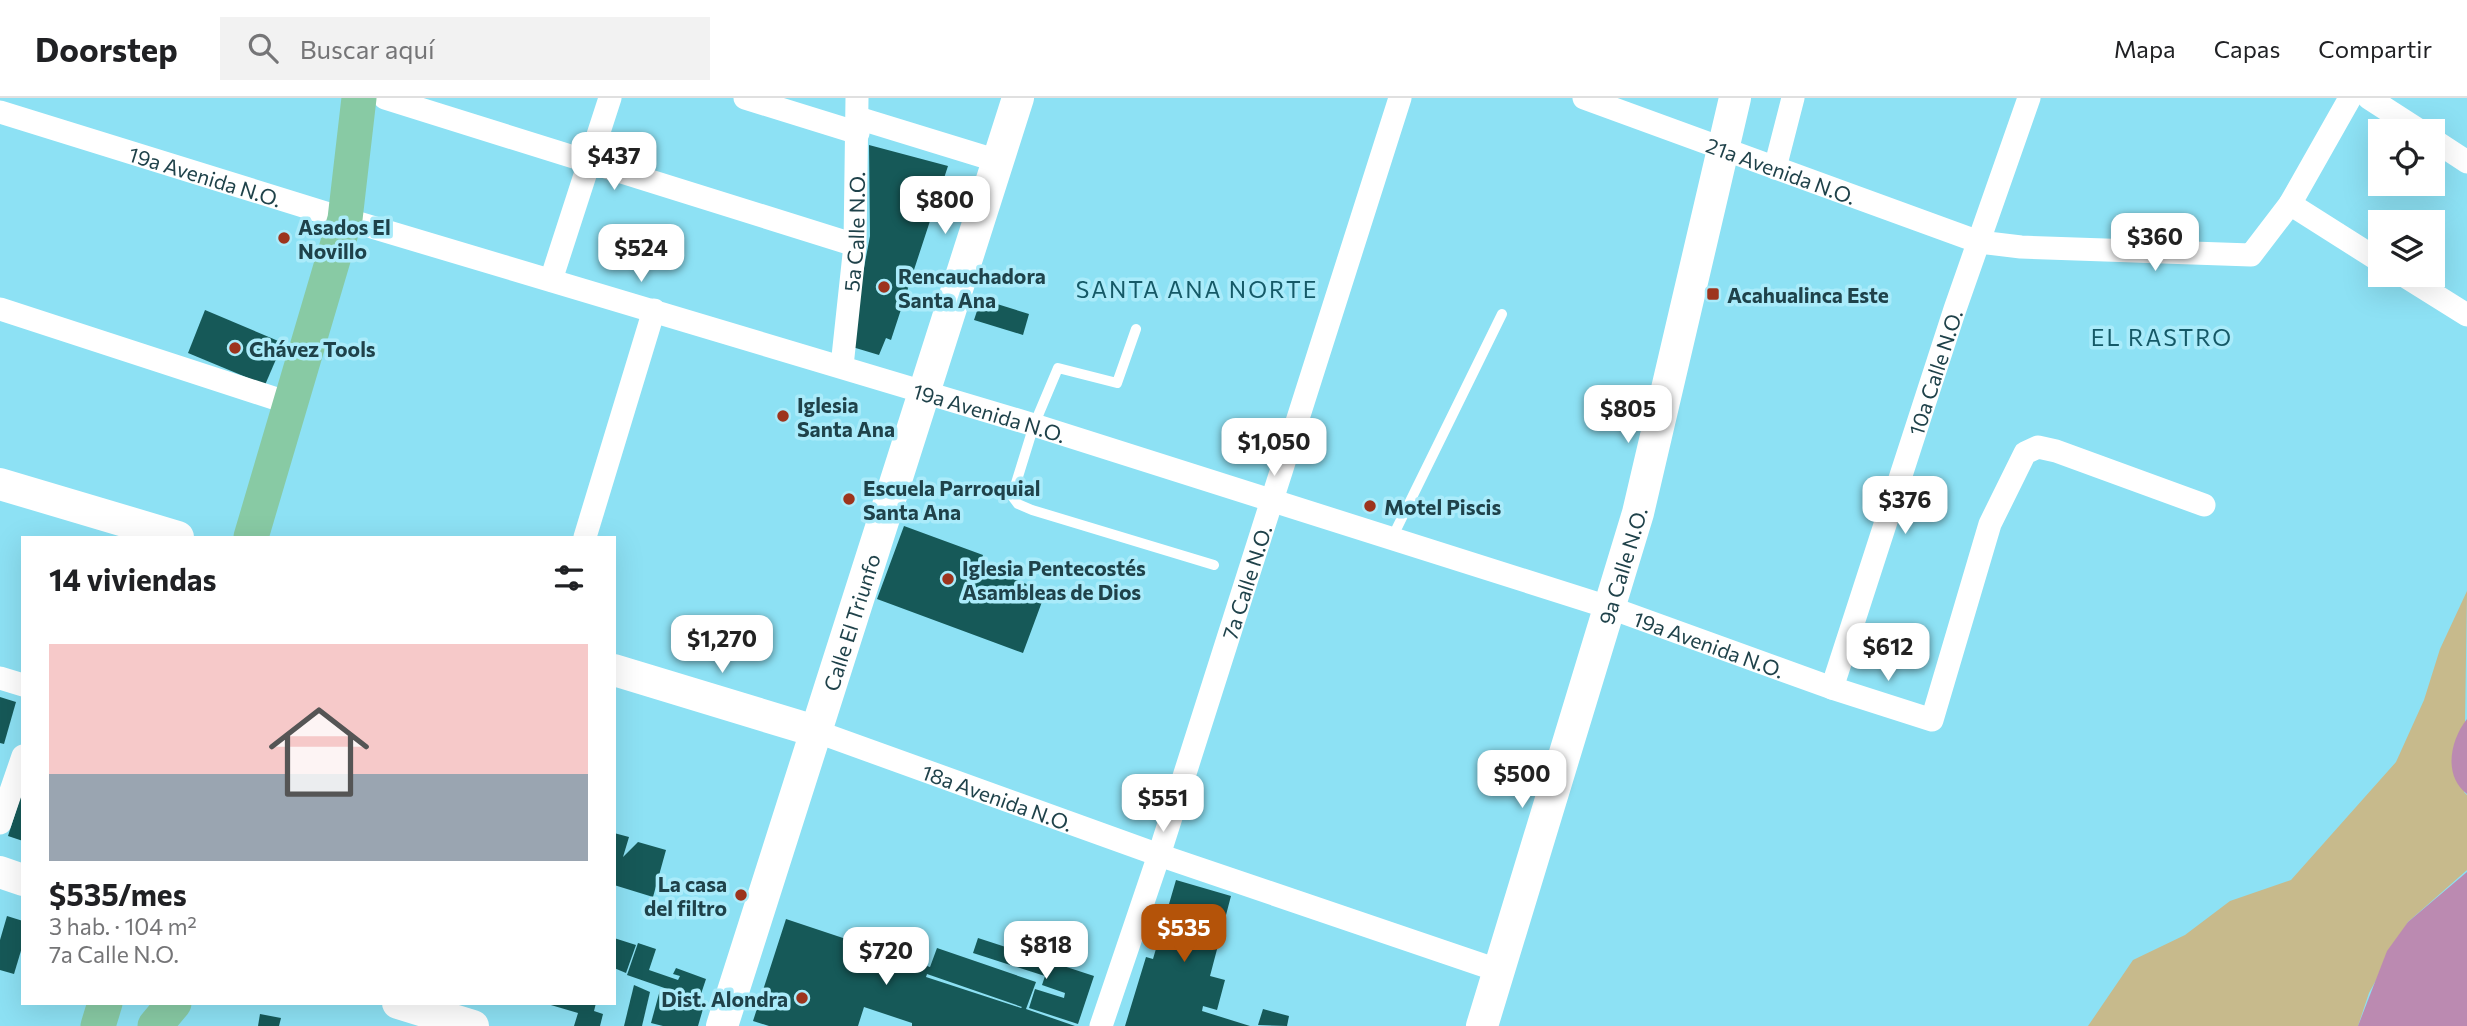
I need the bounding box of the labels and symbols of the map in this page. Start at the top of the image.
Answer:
street label: 21a Avenida N.O. [1703,131,1859,209]
pin: $437 [573,132,655,192]
street label: 19a Avenida N.O. [126,140,285,211]
street label: 5a Calle N.O. [838,172,868,293]
pin: $800 [904,176,986,236]
place label: Asados El Novillo [298,214,391,263]
pin: $360 [2114,214,2196,273]
pin: $524 [600,225,682,284]
marker: Asados El Novillo [276,230,292,246]
place label: Rencauchadora Santa Ana [898,263,1046,312]
district label: SANTA ANA NORTE [1076,275,1318,303]
marker: Rencauchadora Santa Ana [876,279,892,295]
place label: Acahualinca Este [1727,282,1889,307]
marker: Acahualinca Este [1705,286,1721,302]
street label: 10a Calle N.O. [1902,306,1967,438]
district label: EL RASTRO [2091,323,2233,351]
place label: Chávez Tools [249,336,376,361]
marker: Chávez Tools [227,340,243,356]
street label: 19a Avenida N.O. [910,377,1069,447]
pin: $805 [1587,386,1669,445]
place label: Iglesia Santa Ana [797,392,895,441]
marker: Iglesia Santa Ana [775,408,791,424]
pin: $1,050 [1217,418,1331,478]
place label: Escuela Parroquial Santa Ana [863,475,1040,524]
pin: $376 [1864,476,1946,536]
marker: Escuela Parroquial Santa Ana [841,491,857,507]
place label: Motel Piscis [1384,494,1501,519]
marker: Motel Piscis [1362,498,1378,514]
street label: 9a Calle N.O. [1592,505,1651,627]
street label: 7a Calle N.O. [1216,522,1276,642]
street label: Calle El Triunfo [817,550,884,694]
place label: Iglesia Pentecostés Asambleas de Dios [962,555,1146,604]
marker: Iglesia Pentecostés Asambleas de Dios [940,571,956,587]
street label: 19a Avenida N.O. [1630,605,1788,682]
pin: $1,270 [665,616,779,675]
pin: $612 [1847,624,1929,683]
pin: $500 [1481,750,1563,810]
street label: 18a Avenida N.O. [919,758,1076,835]
pin: $551 [1122,774,1204,834]
place label: La casa del filtro [644,871,727,920]
marker: La casa del filtro [733,887,749,903]
pin: $535 [1143,904,1225,964]
pin: $818 [1005,922,1087,981]
pin: $720 [845,928,927,987]
place label: Dist. Alondra [661,986,788,1011]
marker: Dist. Alondra [794,990,810,1006]

